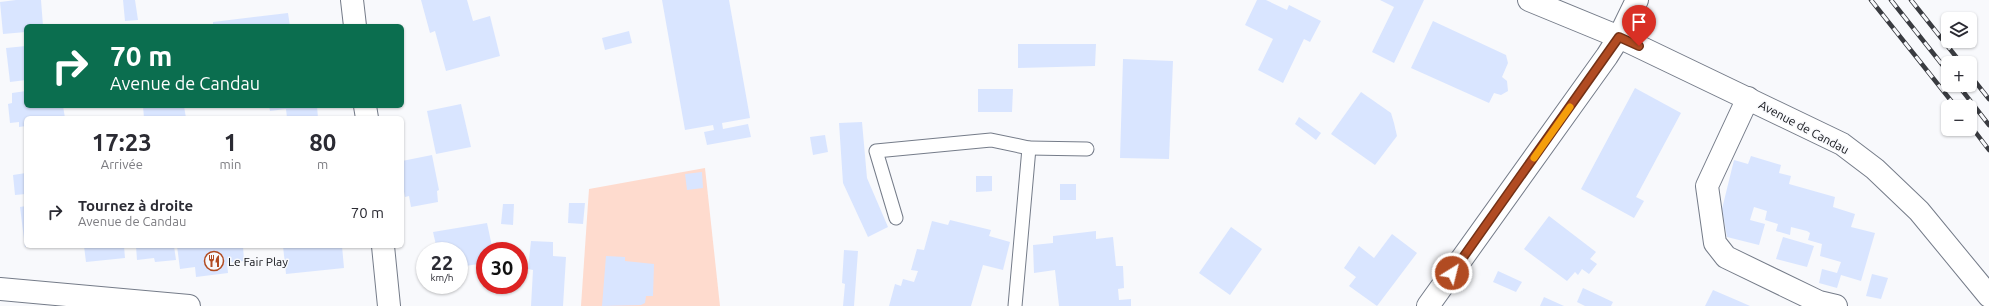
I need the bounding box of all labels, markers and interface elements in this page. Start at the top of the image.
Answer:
pin [1622,5,1656,46]
icon: arrive [1628,11,1650,33]
map controls [1941,12,1977,136]
button: layers [1941,12,1977,48]
icon: right [44,40,96,92]
text: 70 m [110,40,172,71]
button: + [1941,56,1977,92]
text: Avenue de Candau [110,73,260,93]
street label: Avenue de Candau [1757,98,1851,156]
button: − [1941,100,1977,136]
text: 17:23 [92,129,152,156]
text: 1 [224,129,237,156]
text: 80 [309,129,336,156]
text: Arrivée [101,157,143,171]
text: min [220,157,241,171]
text: m [317,157,328,171]
text: Tournez à droite [78,197,193,214]
icon: right [44,201,66,223]
text: 70 m [351,204,384,221]
text: Avenue de Candau [78,214,186,228]
speed limit sign: 30 [476,242,528,294]
restaurant icon: Le Fair Play [203,250,225,272]
text: 22 [431,251,453,274]
position arrow [1431,252,1473,294]
place label: Le Fair Play [228,255,288,268]
text: km/h [430,272,454,283]

